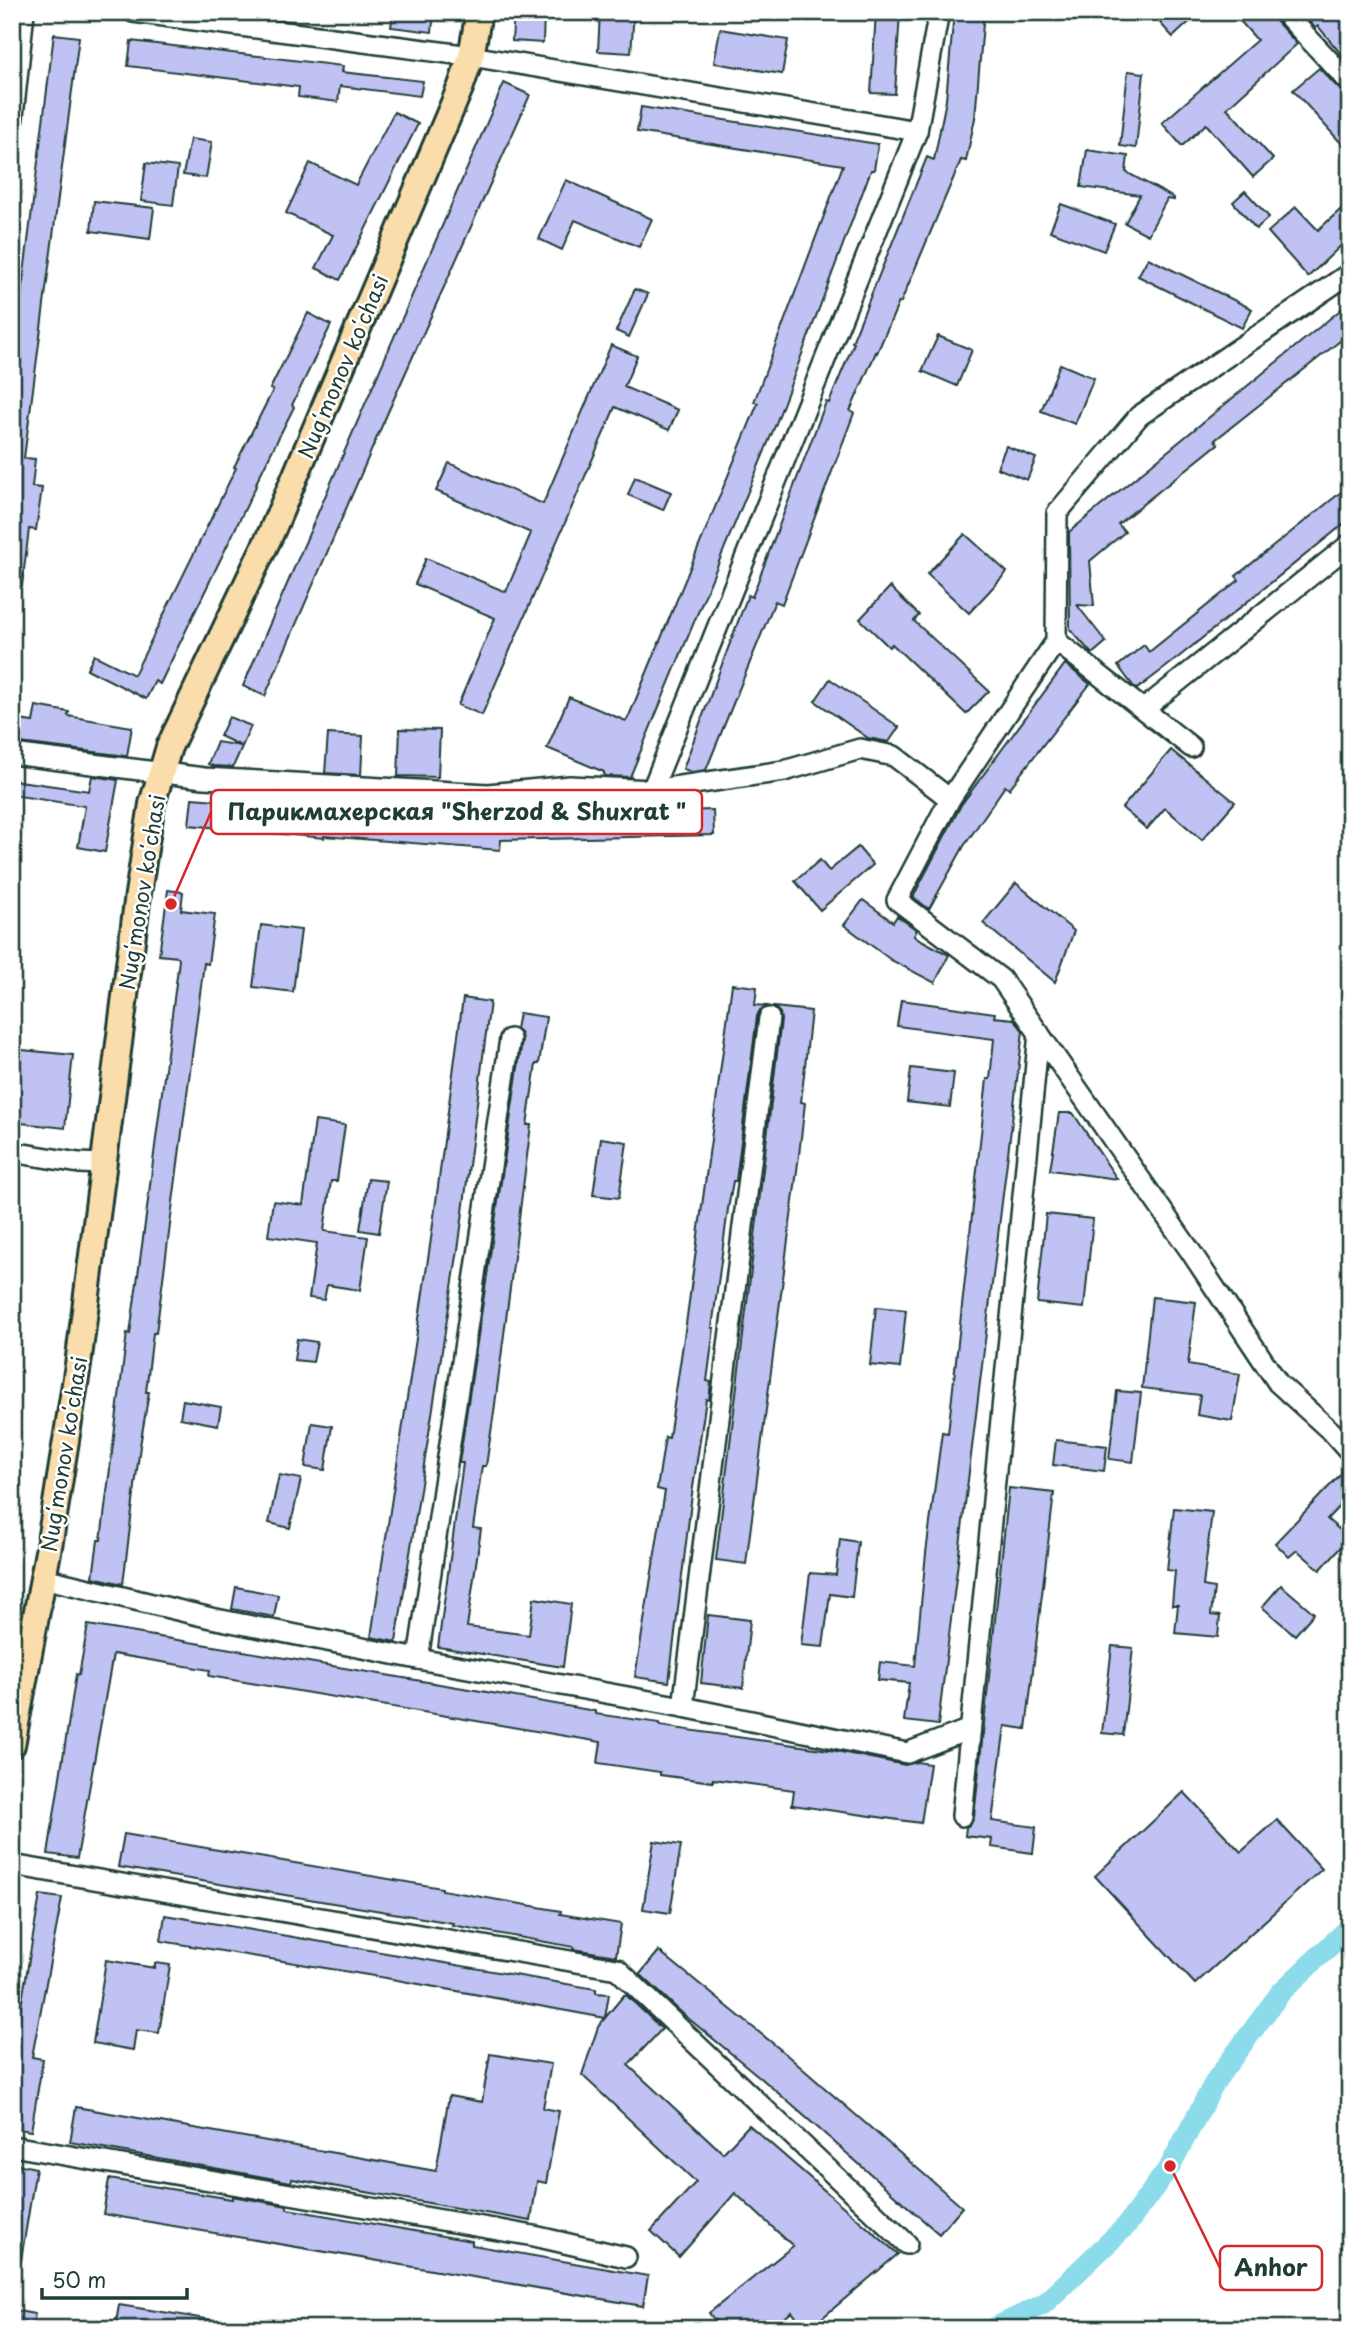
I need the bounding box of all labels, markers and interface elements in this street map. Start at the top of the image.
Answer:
street label: Nugʻmonov koʻchasi [289,269,395,463]
callout: Парикмахерская "Sherzod & Shuxrat " [211,790,702,834]
street label: Nugʻmonov koʻchasi [110,792,172,992]
text: Парикмахерская "Sherzod & Shuxrat " [228,793,686,828]
street label: Nugʻmonov koʻchasi [32,1354,94,1554]
callout: Anhor [1220,2246,1322,2290]
text: Anhor [1234,2249,1308,2284]
scale bar [42,2257,187,2301]
text: 50 m [52,2263,106,2295]

